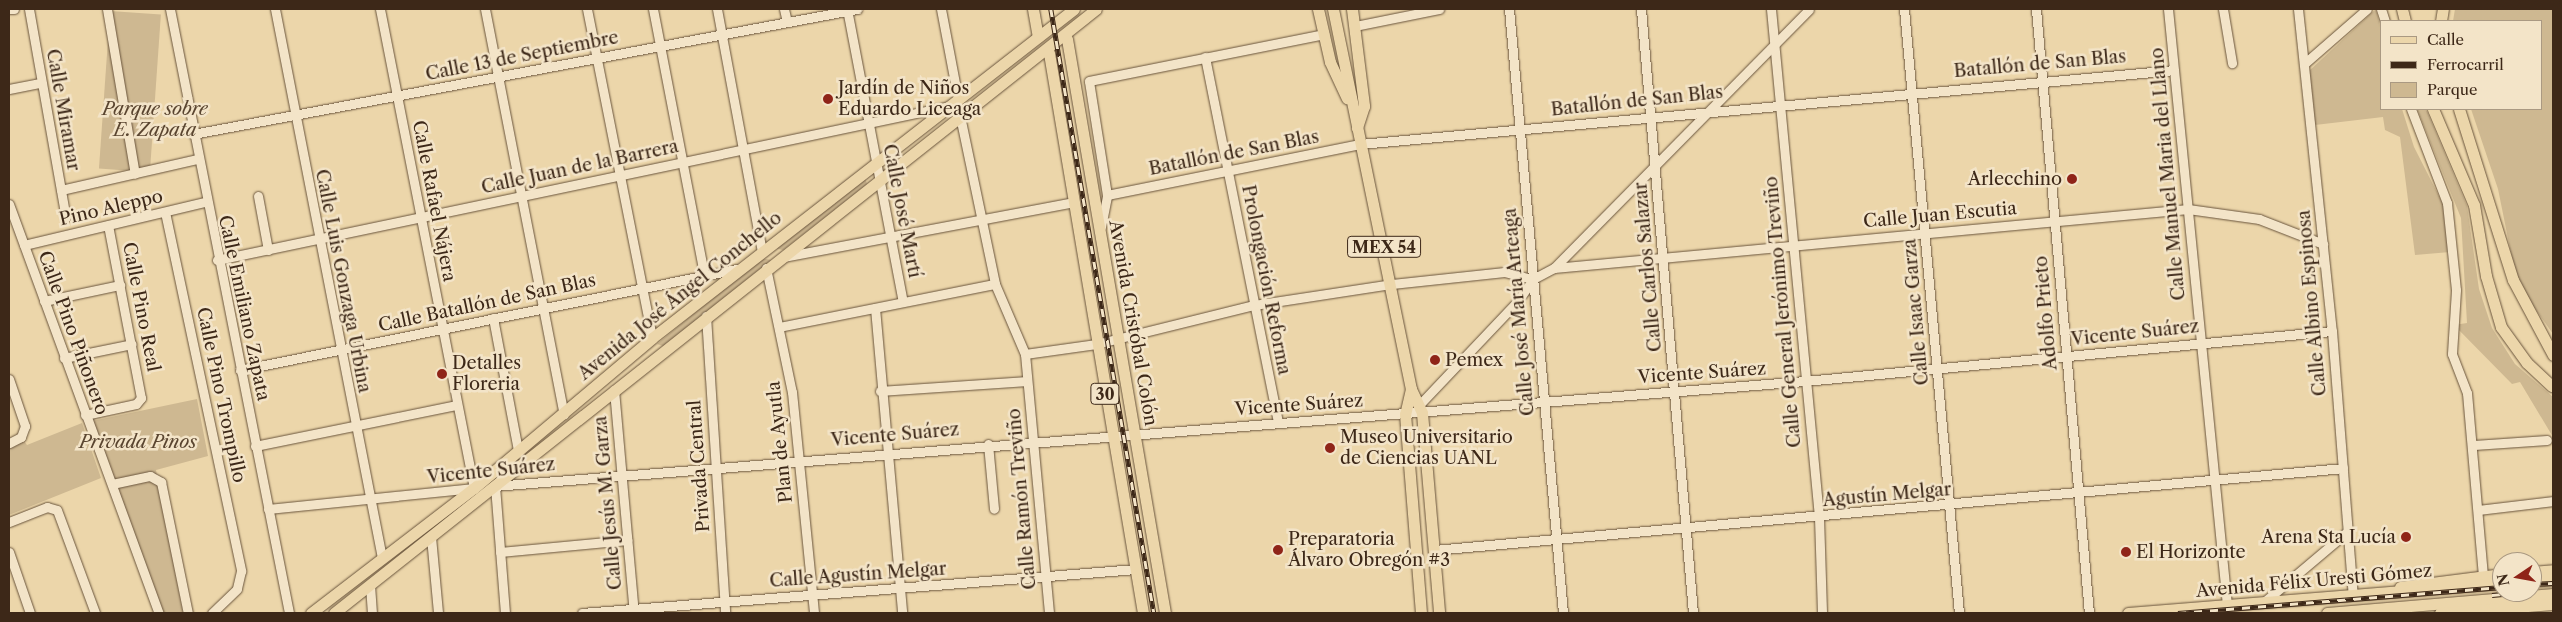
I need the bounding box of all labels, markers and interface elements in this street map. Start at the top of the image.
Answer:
legend [2380,20,2542,110]
street label: Calle 13 de Septiembre [424,27,620,85]
text: Calle [2427,30,2464,49]
street label: Batallón de San Blas [1953,46,2127,82]
street label: Calle Miramar [42,47,84,173]
street label: Calle Manuel Maria del Llano [2146,47,2190,301]
text: Ferrocarril [2427,55,2504,74]
place label: Jardín de Niños Eduardo Liceaga [838,78,981,120]
text: Parque [2427,80,2477,99]
street label: Batallón de San Blas [1550,81,1724,121]
marker: Jardín de Niños Eduardo Liceaga [822,93,834,105]
park label: Parque sobre E. Zapata [102,99,208,142]
street label: Calle Rafael Nájera [408,119,460,283]
street label: Batallón de San Blas [1147,126,1321,180]
street label: Calle Juan de la Barrera [479,136,681,198]
street label: Calle José Martí [878,142,926,280]
street label: Calle Luis Gonzaga Urbina [311,167,375,395]
place label: Arlecchino [1968,168,2062,190]
marker: Arlecchino [2066,173,2078,185]
street label: Calle General Jerónimo Treviño [1760,175,1806,449]
street label: Calle Carlos Salazar [1630,181,1666,353]
street label: Prolongación Reforma [1237,183,1295,377]
street label: Pino Aleppo [57,186,165,230]
street label: Calle Juan Escutia [1862,198,2018,232]
street label: Avenida José Ángel Conchello [574,207,786,385]
street label: Calle José María Arteaga [1499,207,1539,417]
street label: Calle Albino Espinosa [2293,209,2331,397]
street label: Calle Emiliano Zapata [214,213,274,403]
street label: Avenida Cristóbal Colón [1104,218,1162,428]
road number: MEX 54 [1346,233,1422,260]
street label: Calle Isaac Garza [1899,238,1933,386]
street label: Calle Pino Real [118,240,164,374]
street label: Calle Pino Piñonero [33,248,113,418]
street label: Adolfo Prieto [2030,255,2062,371]
street label: Calle Batallón de San Blas [376,269,598,337]
street label: Calle Pino Trompillo [192,305,250,485]
street label: Vicente Suárez [2070,316,2200,350]
place label: Pemex [1445,349,1503,371]
place label: Detalles Floreria [452,353,521,396]
marker: Pemex [1429,354,1441,366]
street label: Vicente Suárez [1637,358,1767,388]
marker: Detalles Floreria [436,368,448,380]
street label: Plan de Ayutla [763,380,797,504]
road number: 30 [1090,380,1120,408]
street label: Vicente Suárez [1234,390,1364,420]
street label: Privada Central [684,399,714,533]
street label: Calle Ramón Treviño [1003,407,1041,591]
street label: Calle Jesús M. Garza [590,415,626,591]
street label: Vicente Suárez [830,419,960,451]
place label: Museo Universitario de Ciencias UANL [1340,427,1513,469]
park label: Privada Pinos [79,431,197,453]
marker: Museo Universitario de Ciencias UANL [1324,442,1336,454]
street label: Vicente Suárez [426,454,556,488]
street label: Agustín Melgar [1822,479,1952,511]
place label: Arena Sta Lucía [2261,526,2396,548]
place label: Preparatoria Álvaro Obregón #3 [1288,529,1450,572]
marker: Arena Sta Lucía [2400,531,2412,543]
place label: El Horizonte [2136,541,2246,563]
marker: Preparatoria Álvaro Obregón #3 [1272,544,1284,556]
marker: El Horizonte [2120,546,2132,558]
north arrow [2492,552,2542,602]
street label: Calle Agustín Melgar [768,558,948,592]
street label: Avenida Félix Uresti Gómez [2195,560,2433,602]
text: N [2493,572,2513,588]

